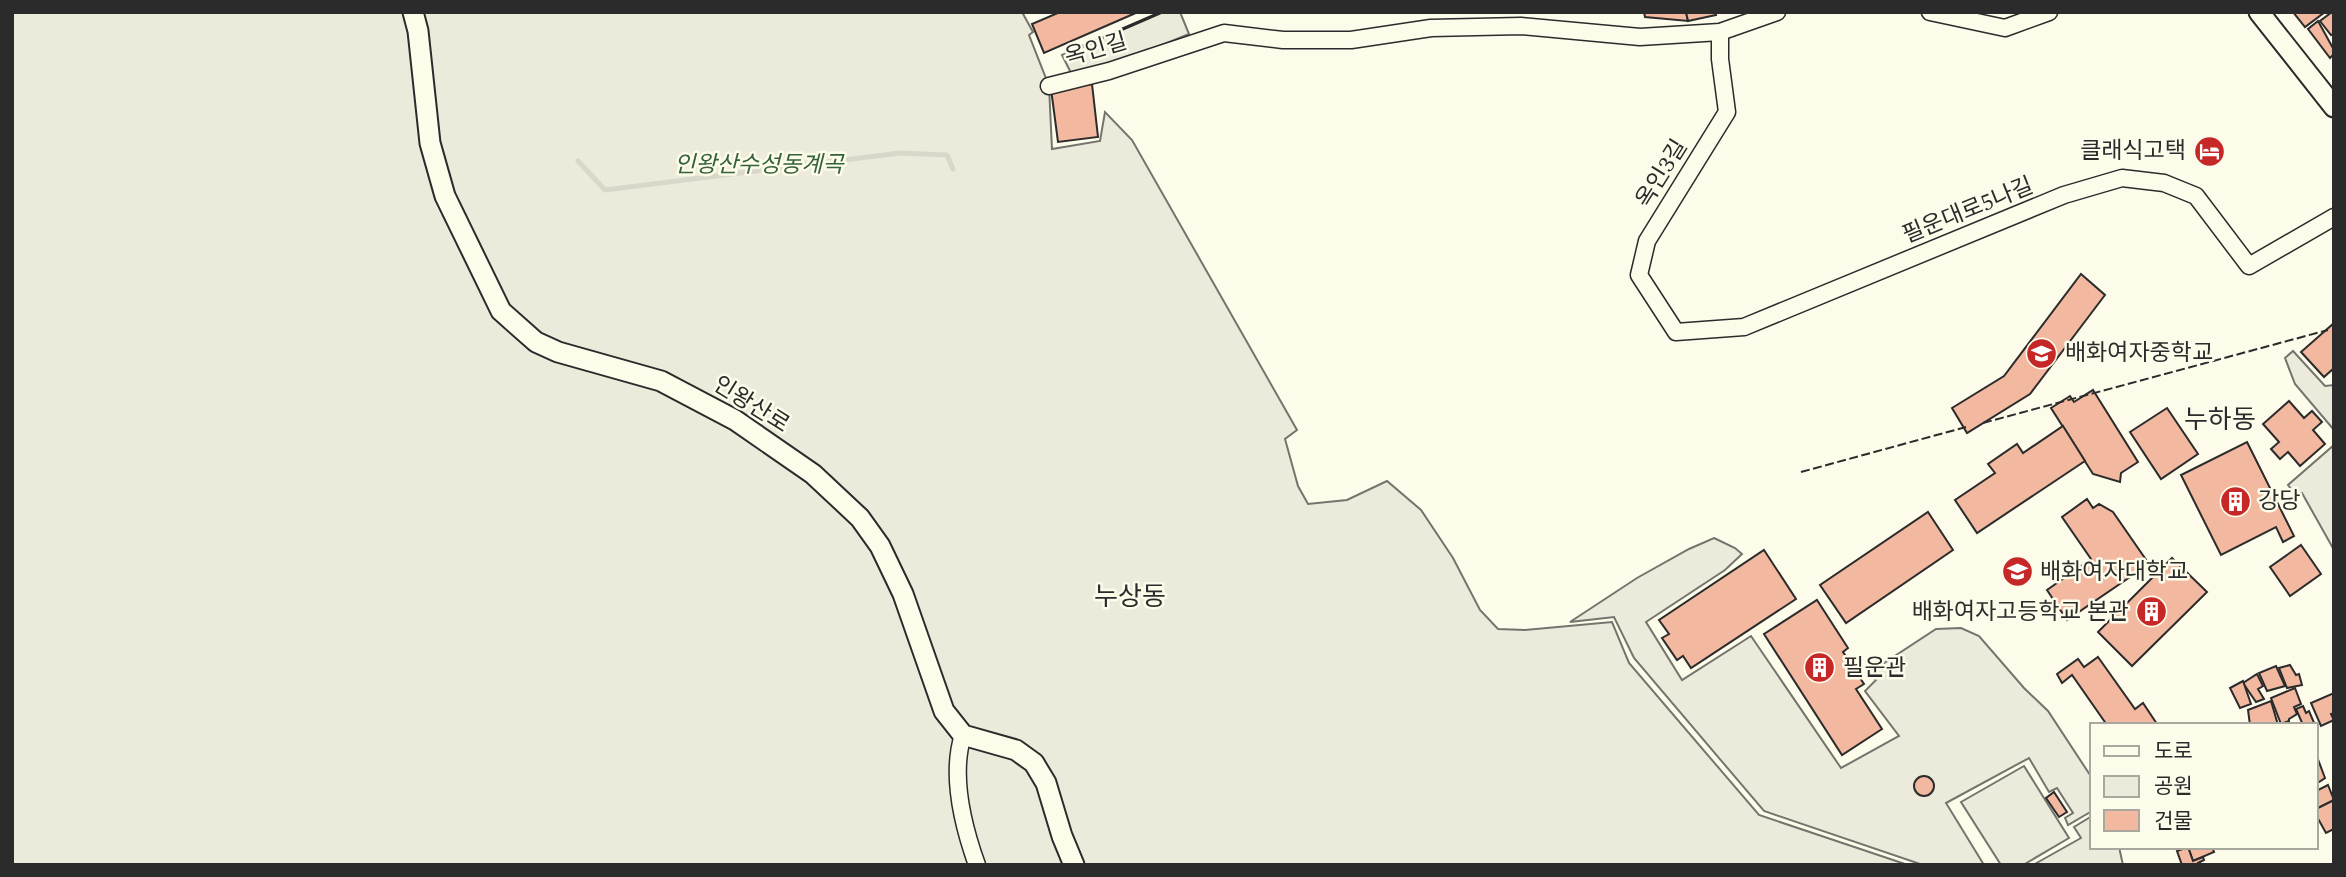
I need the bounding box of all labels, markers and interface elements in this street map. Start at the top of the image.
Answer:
street label: 옥인길 [1061,24,1131,76]
street label: 옥인3길 [1627,133,1697,215]
place label: 클래식고택 [2080,134,2186,169]
hotel icon: 클래식고택 [2192,134,2226,168]
park label: 인왕산수성동계곡 [674,148,845,183]
street label: 필운대로5나길 [1897,169,2039,253]
school or university icon: 배화여자중학교 [2025,336,2059,370]
place label: 배화여자중학교 [2065,336,2213,371]
street label: 인왕산로 [706,368,796,442]
district label: 누하동 [2184,400,2256,440]
building icon: 강당 [2218,484,2252,518]
place label: 강당 [2258,484,2300,519]
school or university icon: 배화여자대학교 [2000,555,2034,589]
place label: 배화여자대학교 [2040,555,2188,590]
district label: 누상동 [1094,577,1166,617]
place label: 배화여자고등학교 본관 [1912,595,2129,630]
building icon: 배화여자고등학교 본관 [2135,595,2169,629]
building icon: 필운관 [1803,651,1837,685]
place label: 필운관 [1843,651,1906,686]
legend [2090,723,2318,849]
text: 도로 [2154,736,2193,768]
text: 공원 [2154,771,2193,803]
text: 건물 [2154,806,2193,838]

